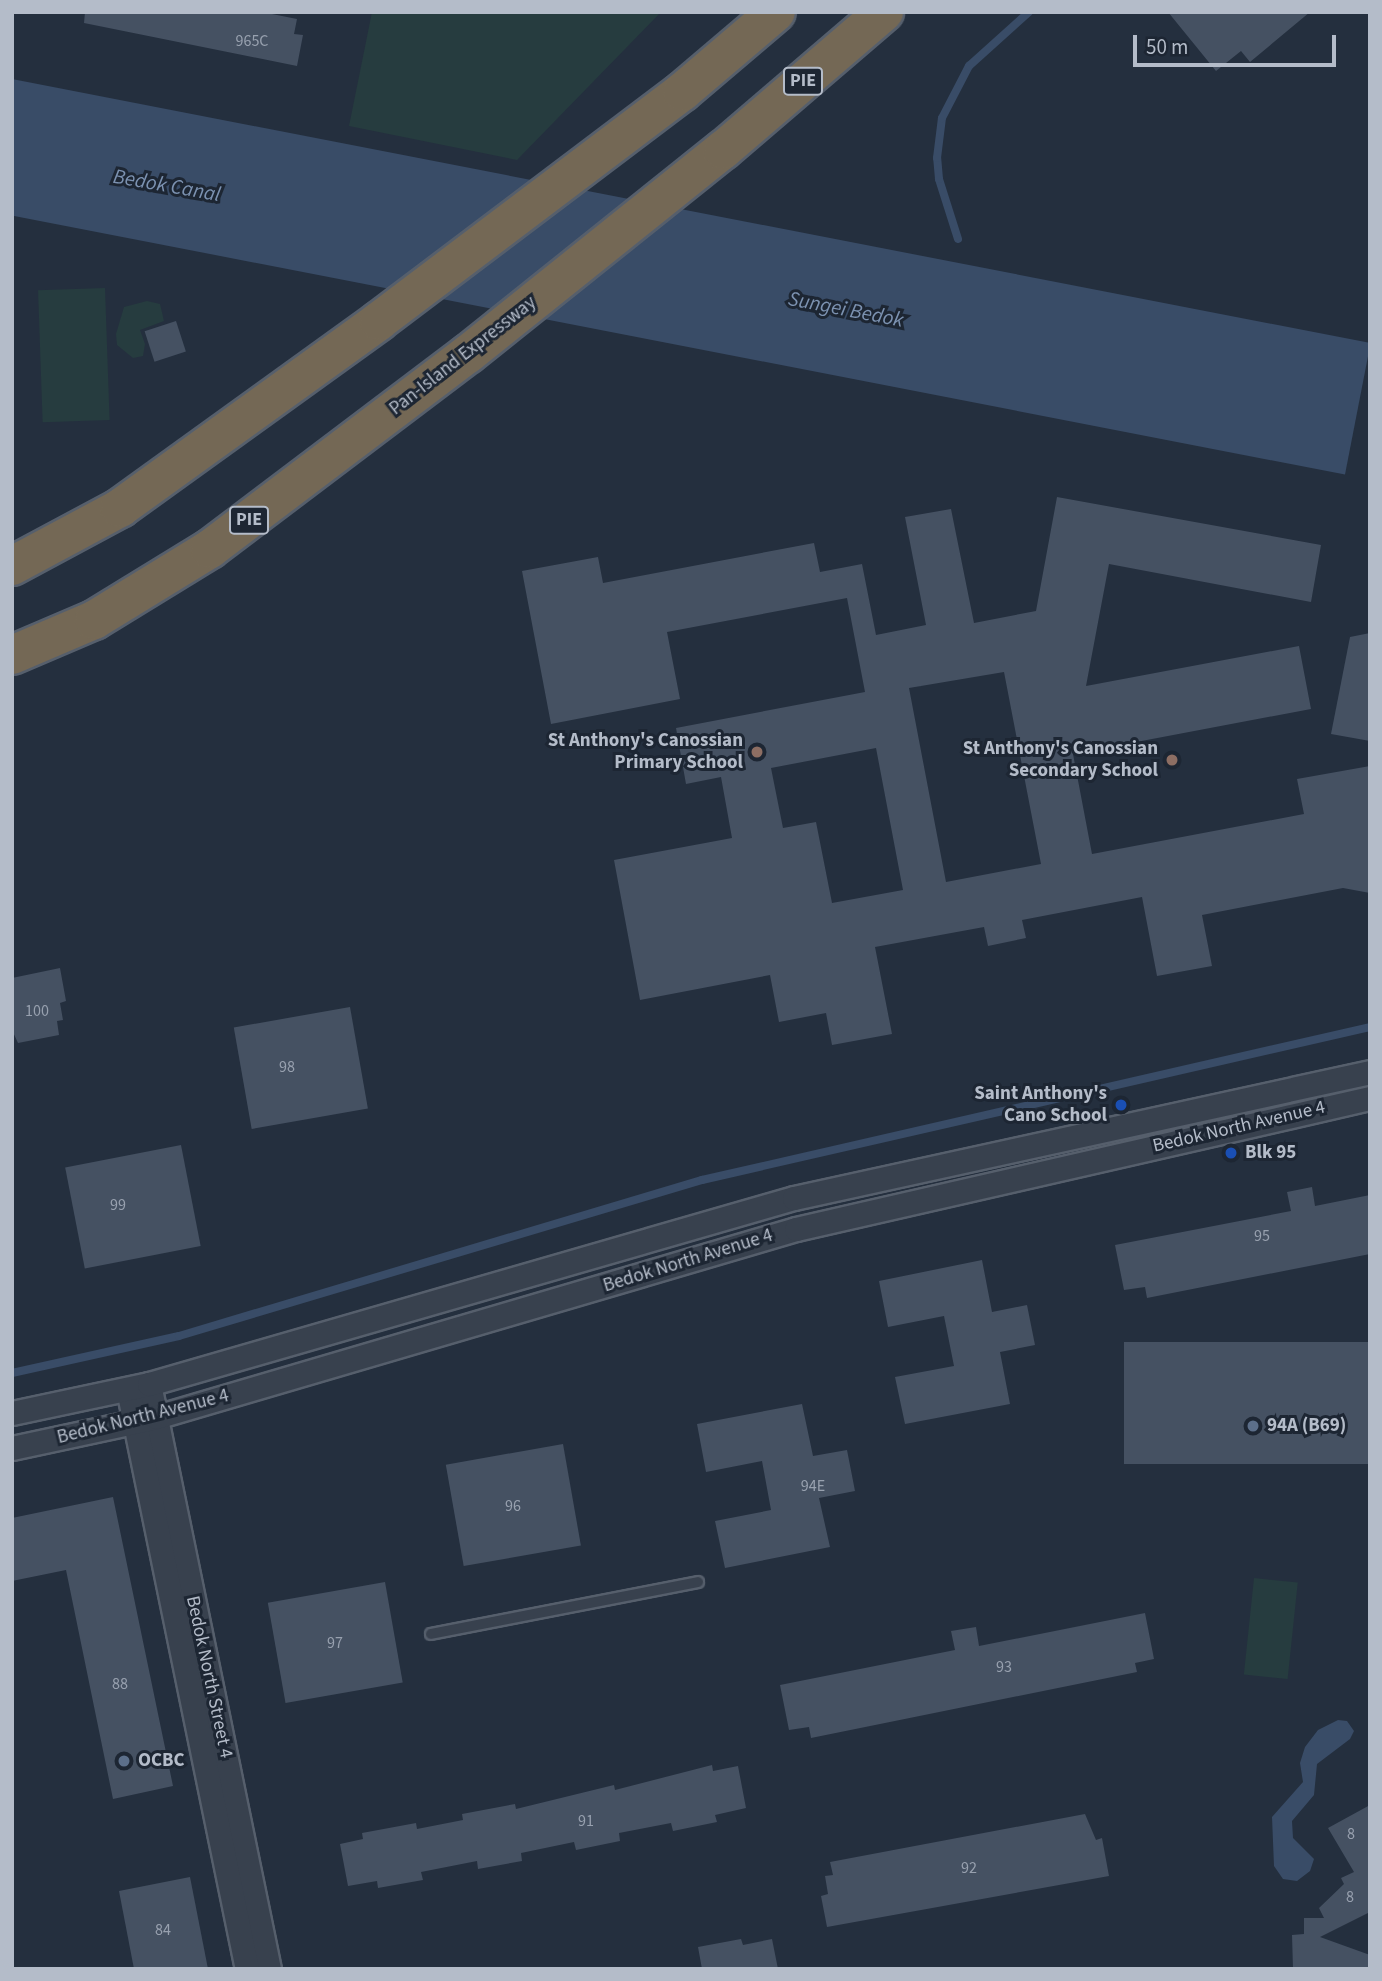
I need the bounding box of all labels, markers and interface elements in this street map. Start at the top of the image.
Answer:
scale bar [1137,21,1340,65]
house number: 965C [236,31,268,51]
text: 50 m [1146,32,1188,62]
road number: PIE [782,66,824,96]
water label: Bedok Canal [111,163,223,207]
water label: Sungei Bedok [786,285,906,333]
street label: Pan-Island Expressway [385,292,541,420]
road number: PIE [228,506,270,534]
place label: St Anthony's Canossian Primary School [548,730,743,774]
place label: St Anthony's Canossian Secondary School [963,738,1158,782]
marker: St Anthony's Canossian Primary School [749,744,765,760]
marker: St Anthony's Canossian Secondary School [1164,752,1180,768]
house number: 100 [25,1001,49,1021]
house number: 98 [279,1057,295,1077]
place label: Saint Anthony's Cano School [974,1083,1107,1127]
street label: Bedok North Avenue 4 [1151,1096,1327,1158]
marker: Saint Anthony's Cano School [1113,1097,1129,1113]
place label: Blk 95 [1245,1142,1296,1164]
marker: Blk 95 [1223,1145,1239,1161]
house number: 99 [110,1195,126,1215]
street label: Bedok North Avenue 4 [600,1224,776,1298]
house number: 95 [1254,1226,1270,1246]
street label: Bedok North Avenue 4 [55,1385,231,1449]
place label: 94A (B69) [1267,1415,1346,1437]
marker: 94A (B69) [1245,1418,1261,1434]
house number: 94E [801,1476,825,1496]
house number: 96 [505,1496,521,1516]
street label: Bedok North Street 4 [181,1594,237,1760]
house number: 97 [327,1633,343,1653]
house number: 93 [996,1657,1012,1677]
house number: 88 [112,1674,128,1694]
place label: OCBC [138,1750,185,1772]
marker: OCBC [116,1753,132,1769]
house number: 91 [578,1811,594,1831]
house number: 8 [1347,1824,1355,1844]
house number: 92 [961,1858,977,1878]
house number: 8 [1346,1887,1354,1907]
house number: 84 [155,1920,171,1940]

